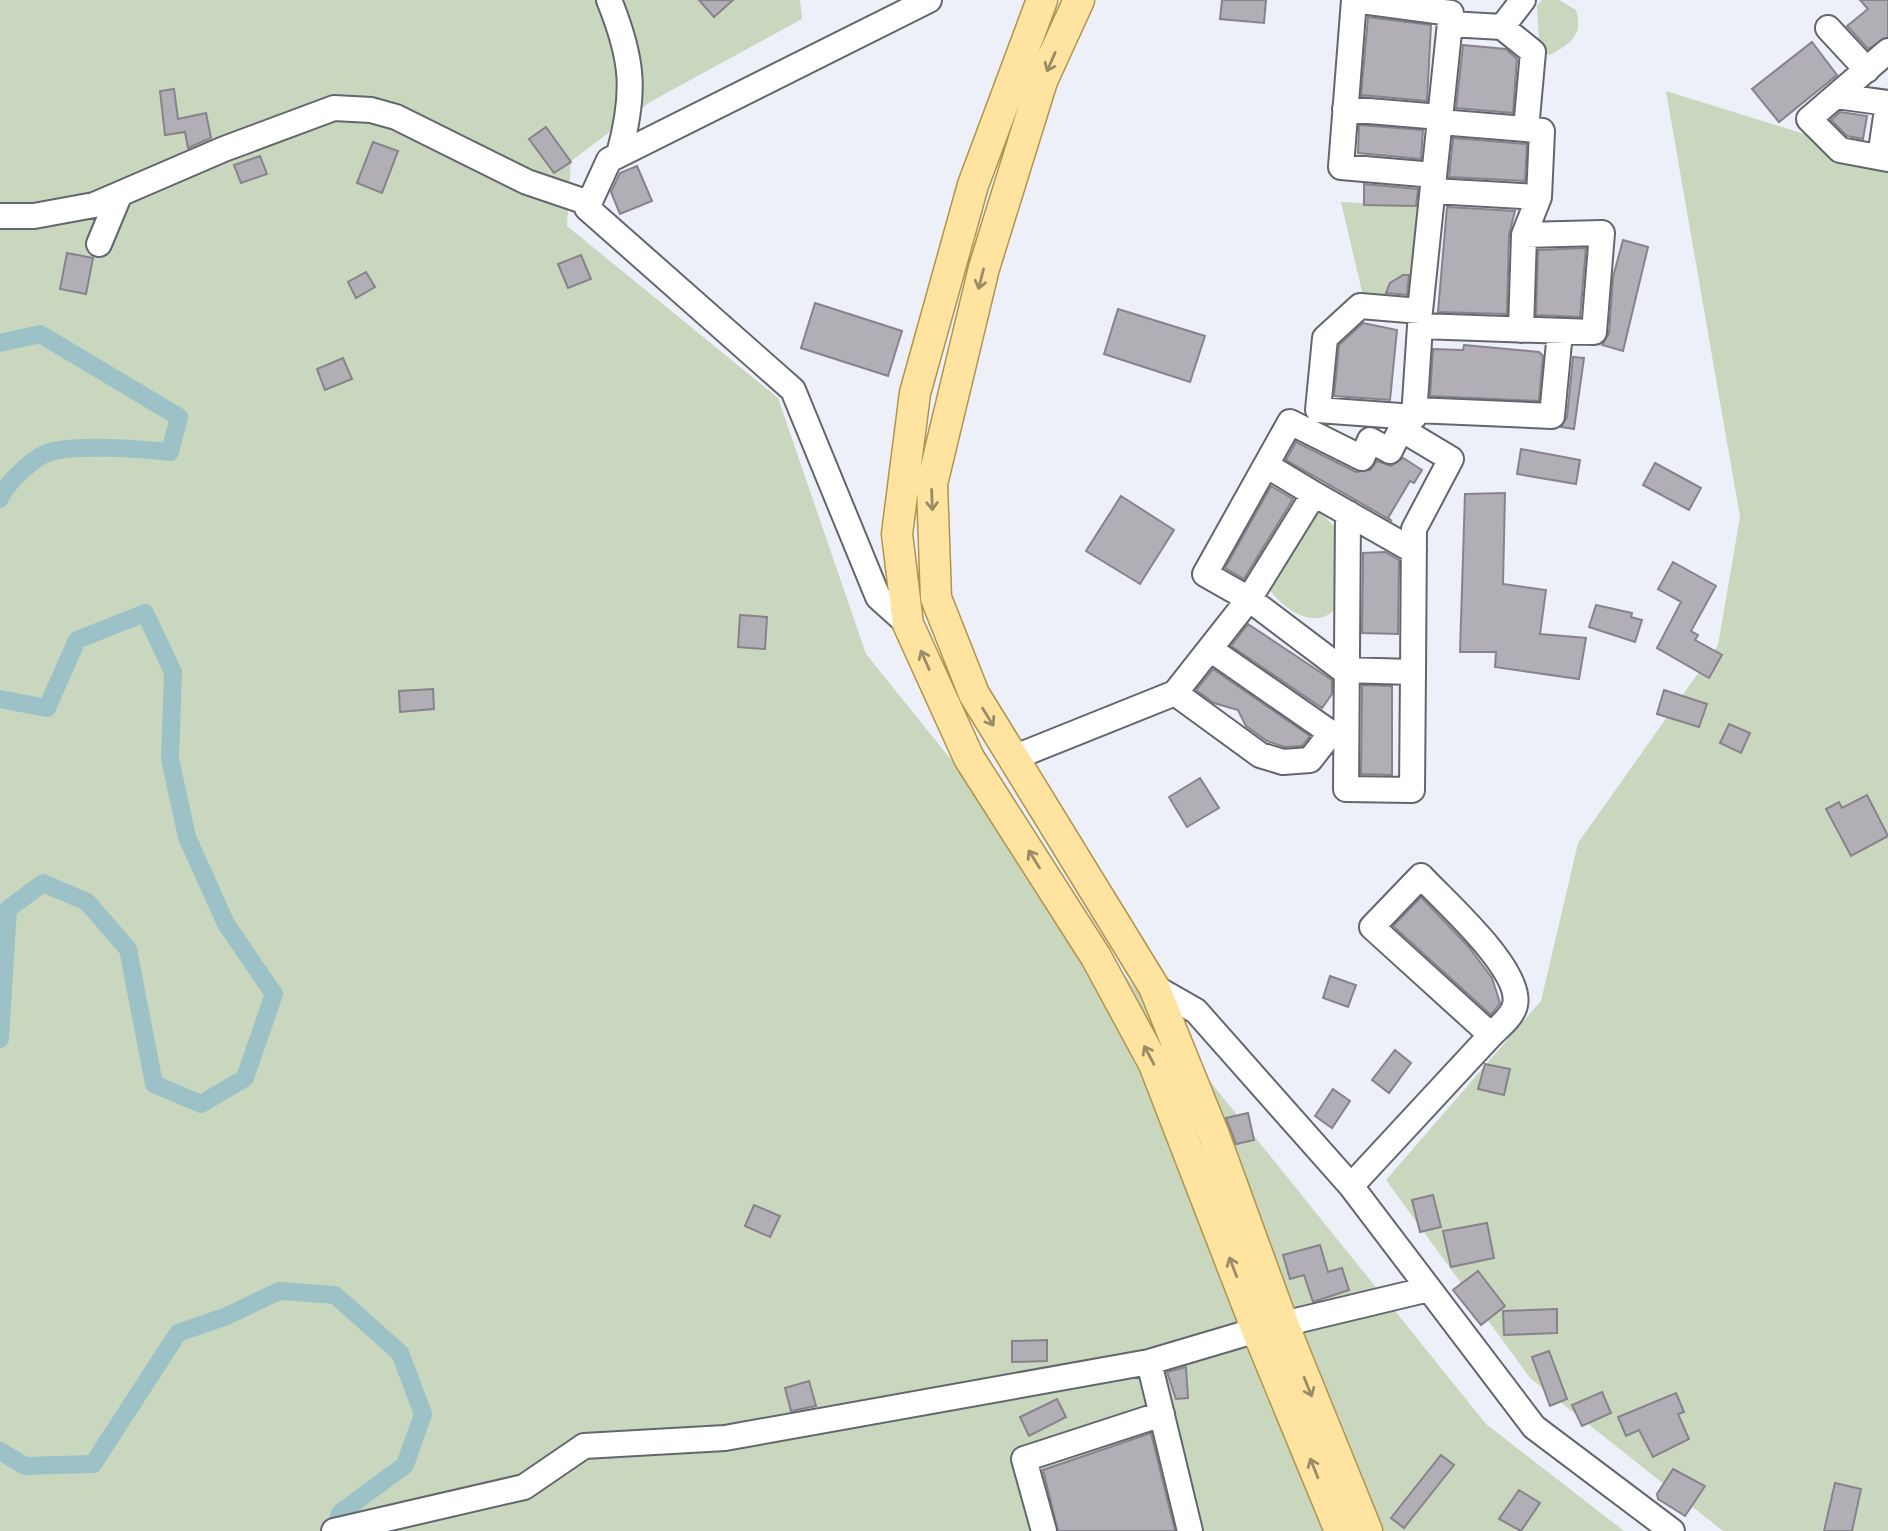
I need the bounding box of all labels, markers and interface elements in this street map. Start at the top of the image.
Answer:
one-way arrow [1044,51,1057,72]
one-way arrow [974,267,987,289]
one-way arrow [926,488,939,511]
one-way arrow [918,650,931,671]
one-way arrow [981,706,995,726]
one-way arrow [1026,850,1041,869]
one-way arrow [1142,1045,1155,1066]
one-way arrow [1225,1256,1238,1278]
one-way arrow [1303,1376,1316,1398]
one-way arrow [1307,1458,1320,1479]

